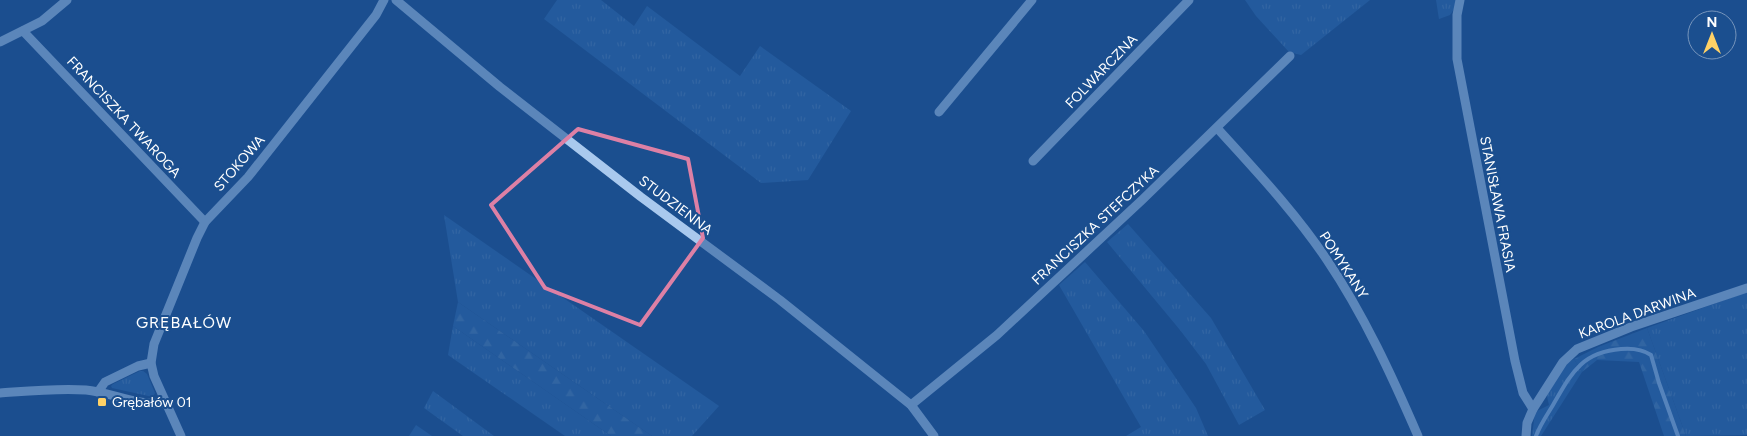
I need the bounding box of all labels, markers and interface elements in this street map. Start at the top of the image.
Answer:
north arrow [1687,10,1737,60]
text: N [1707,14,1717,31]
street label: FOLWARCZNA [1062,30,1141,112]
street label: FRANCISZKA TWAROGA [63,53,185,182]
street label: STOKOWA [210,131,269,195]
street label: STANISŁAWA FRASIA [1476,135,1519,274]
street label: FRANCISZKA STEFCZYKA [1028,162,1163,289]
street label: STUDZIENNA [635,172,716,239]
street label: POMYKANY [1316,229,1372,302]
street label: KAROLA DARWINA [1576,284,1698,343]
district label: GRĘBAŁÓW [136,313,232,332]
place label: Grębałów 01 [112,394,191,411]
marker: Grębałów 01 [96,396,108,408]

